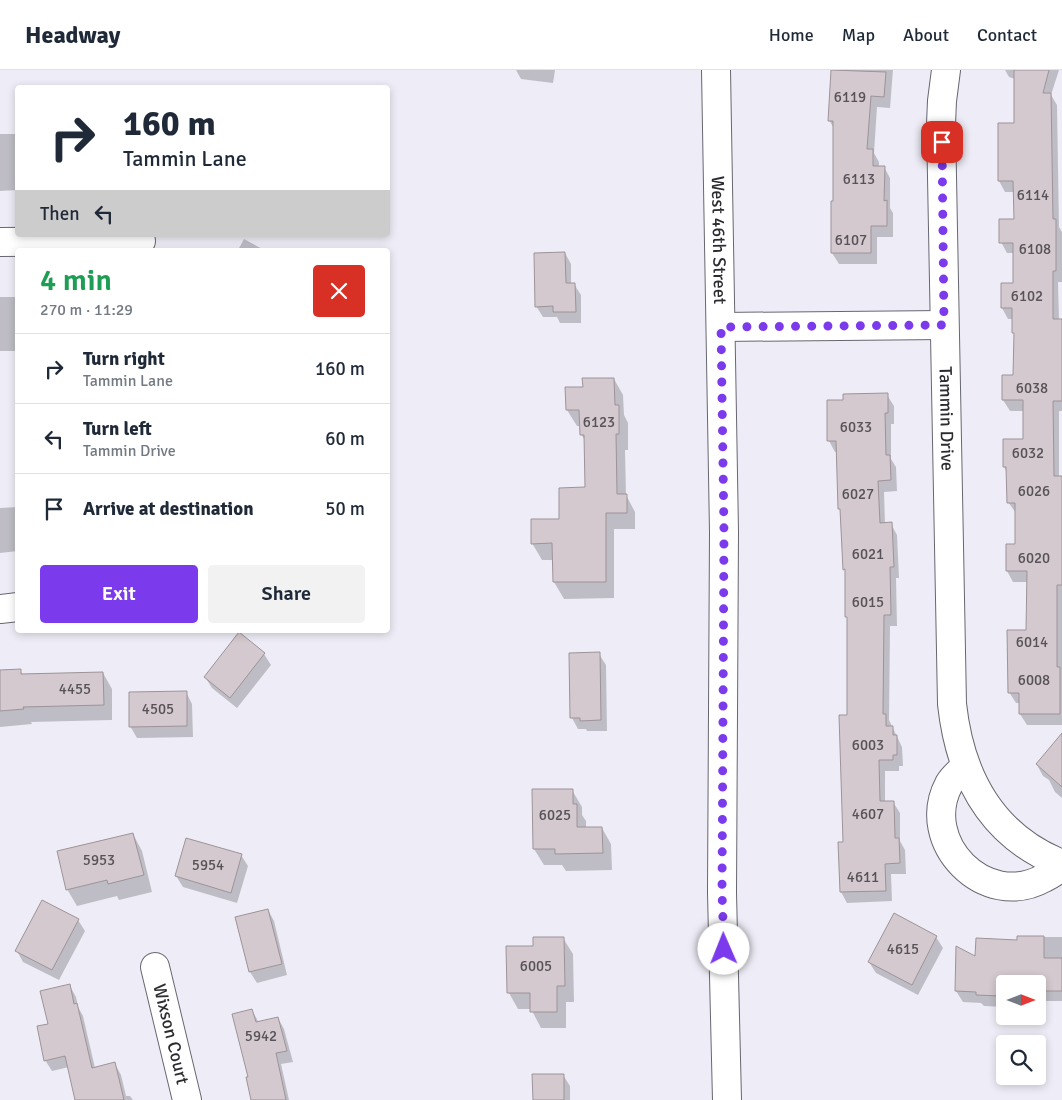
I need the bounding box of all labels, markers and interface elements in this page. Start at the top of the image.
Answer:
text: Headway [25,20,121,50]
text: Home [769,24,814,46]
text: Map [842,24,875,46]
text: About [903,24,949,46]
text: Contact [977,24,1037,46]
house number: 6119 [834,88,866,106]
text: 160 m [123,102,216,145]
icon: right [40,105,105,170]
pin [921,121,963,163]
icon: arrive [928,128,956,156]
text: Tammin Lane [123,145,247,172]
house number: 6113 [843,170,875,188]
street label: West 46th Street [707,176,731,304]
house number: 6114 [1017,186,1049,204]
icon: left [90,200,118,228]
text: Then [40,202,80,226]
house number: 6107 [835,231,867,249]
house number: 6108 [1019,240,1051,258]
text: 4 min [40,262,112,299]
button: close [313,265,365,317]
house number: 6102 [1011,287,1043,305]
text: 270 m · 11:29 [40,300,133,320]
text: Turn right [83,347,165,371]
icon: right [40,355,68,383]
text: 160 m [315,357,365,381]
street label: Tammin Drive [935,366,959,471]
text: Tammin Lane [83,371,173,391]
house number: 6038 [1016,379,1048,397]
house number: 6123 [583,413,615,431]
text: Turn left [83,417,152,441]
house number: 6033 [840,418,872,436]
icon: left [40,425,68,453]
text: 60 m [325,427,365,451]
text: Tammin Drive [83,441,176,461]
house number: 6032 [1012,444,1044,462]
house number: 6026 [1018,482,1050,500]
house number: 6027 [842,485,874,503]
icon: arrive [40,495,68,523]
text: Arrive at destination [83,497,254,521]
text: 50 m [325,497,365,521]
house number: 6021 [852,545,884,563]
house number: 6020 [1018,549,1050,567]
button: Exit [40,565,198,623]
button: Share [208,565,365,623]
house number: 6015 [852,593,884,611]
house number: 6014 [1016,633,1048,651]
house number: 6008 [1018,671,1050,689]
house number: 4455 [59,680,91,698]
house number: 4505 [142,700,174,718]
house number: 6003 [852,736,884,754]
house number: 4607 [852,805,884,823]
house number: 6025 [539,806,571,824]
house number: 5953 [83,851,115,869]
house number: 5954 [192,856,224,874]
house number: 4611 [847,868,879,886]
position arrow [697,922,749,974]
house number: 4615 [887,940,919,958]
house number: 6005 [520,957,552,975]
north arrow [996,975,1046,1025]
map controls [996,975,1046,1085]
street label: Wixson Court [148,982,194,1087]
house number: 5942 [245,1027,277,1045]
button: search [996,1035,1046,1085]

